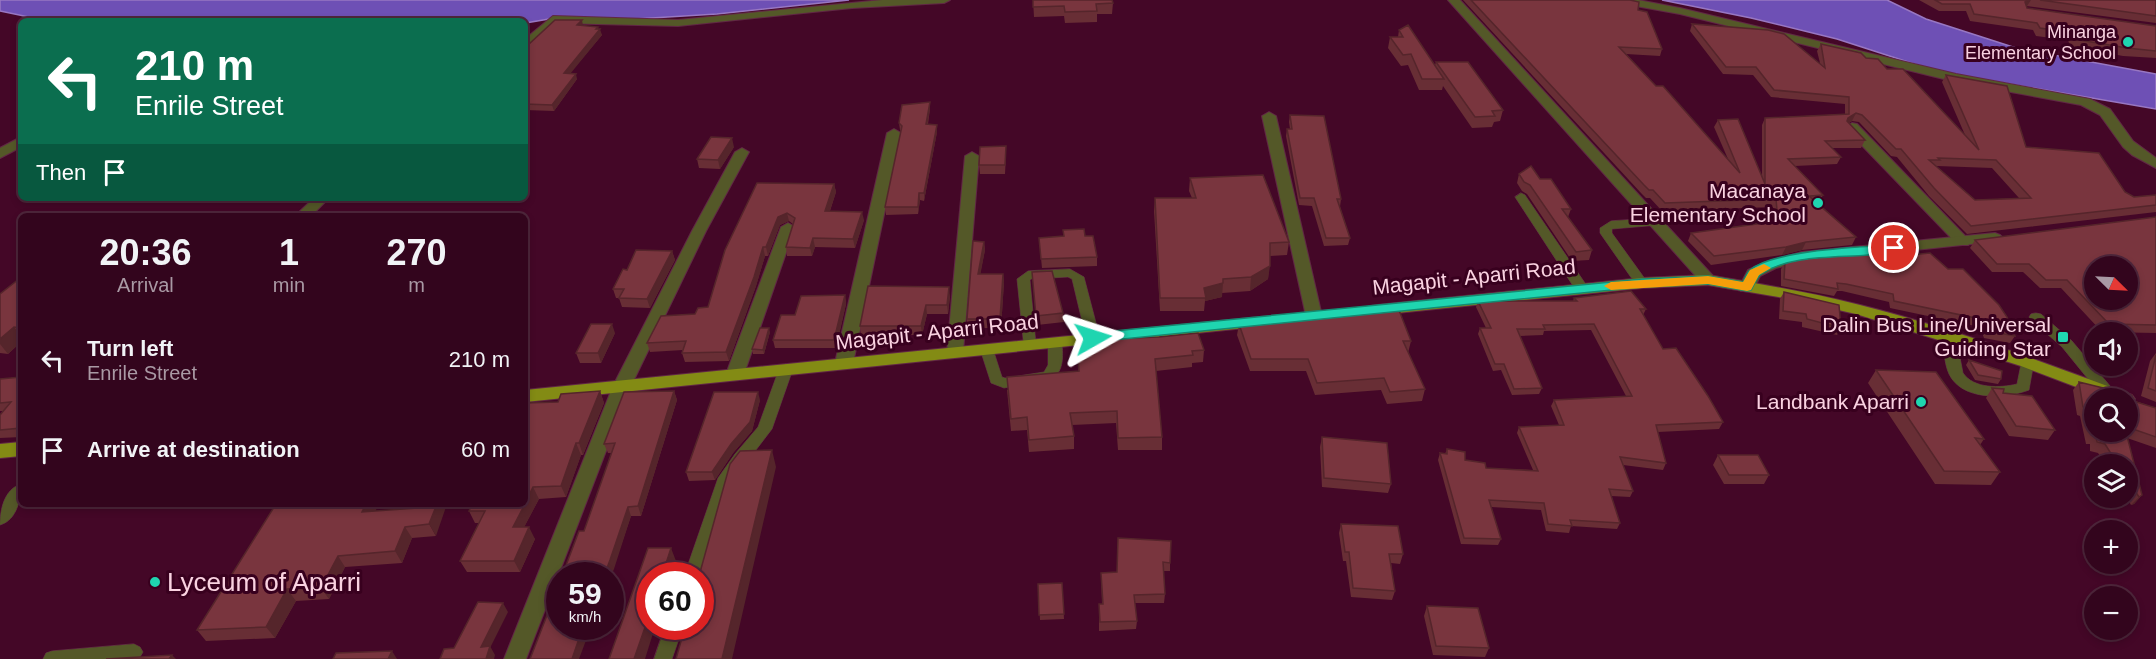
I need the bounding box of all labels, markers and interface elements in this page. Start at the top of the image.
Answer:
place label: Minanga Elementary School [1965,22,2117,63]
marker: Minanga Elementary School [2121,35,2135,49]
icon: left [36,42,114,120]
text: 210 m [135,42,254,89]
text: Enrile Street [135,91,284,121]
icon: arrive [98,156,131,189]
text: Then [36,160,86,185]
place label: Macanaya Elementary School [1630,179,1806,226]
marker: Macanaya Elementary School [1811,196,1825,210]
pin [1868,222,1919,273]
icon: arrive [1877,231,1910,264]
text: 20:36 [99,232,191,273]
text: 1 [279,232,299,273]
text: 270 [386,232,447,273]
street label: Magapit - Aparri Road [1371,254,1577,299]
north arrow [2084,256,2138,310]
map controls [2084,256,2138,640]
text: Arrival [117,274,174,296]
text: min [273,274,305,296]
text: m [408,274,425,296]
position arrow [1061,306,1125,370]
street label: Magapit - Aparri Road [834,309,1040,354]
place label: Dalin Bus Line/Universal Guiding Star [1822,313,2051,360]
button: sound [2084,322,2138,376]
marker: Dalin Bus Line/Universal Guiding Star [2056,330,2070,344]
text: Turn left [87,336,173,361]
icon: left [36,344,69,377]
text: 210 m [449,347,510,372]
text: Enrile Street [87,362,197,384]
button: search [2084,388,2138,442]
place label: Landbank Aparri [1756,390,1909,413]
marker: Landbank Aparri [1914,395,1928,409]
icon: arrive [36,434,69,467]
text: Arrive at destination [87,437,300,462]
text: 60 m [461,437,510,462]
button: layers [2084,454,2138,508]
button: + [2084,520,2138,574]
speed limit sign: 60 [636,562,714,640]
place label: Lyceum of Aparri [167,567,361,597]
marker: Lyceum of Aparri [148,575,162,589]
text: 59 [568,577,602,610]
button: − [2084,586,2138,640]
text: km/h [569,608,601,625]

